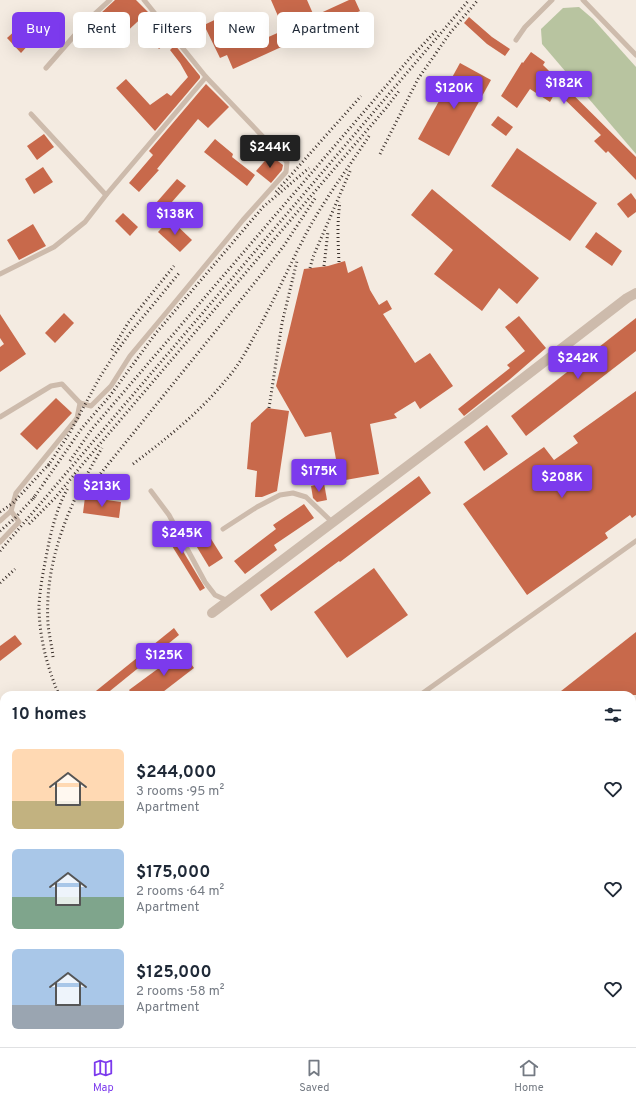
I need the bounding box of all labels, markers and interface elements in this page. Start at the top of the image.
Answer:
chip: Buy [12,12,65,48]
chip: Rent [73,12,130,48]
chip: Filters [138,12,206,48]
chip: New [214,12,269,48]
chip: Apartment [277,12,374,48]
pin: $182K [536,71,592,105]
pin: $120K [426,76,482,110]
text: $182K [545,76,583,92]
text: $120K [435,81,473,97]
pin: $244K [242,135,298,169]
text: $244K [249,140,291,156]
pin: $138K [147,202,203,236]
text: $138K [156,207,194,223]
pin: $242K [550,346,606,380]
text: $242K [557,351,599,367]
pin: $175K [291,459,347,493]
text: $175K [300,464,338,480]
pin: $208K [534,465,590,499]
text: $208K [541,470,583,486]
pin: $213K [74,474,130,508]
text: $213K [83,479,121,495]
pin: $245K [154,521,210,555]
text: $245K [161,526,203,542]
pin: $125K [136,643,192,677]
text: $125K [145,648,183,664]
text: 10 homes [12,704,87,726]
icon: filters [602,704,624,726]
text: $244,000 [136,762,216,784]
icon: home [44,765,92,813]
icon: heart [602,778,624,800]
text: 3 rooms · 95 m² [136,784,224,800]
text: Apartment [136,800,199,816]
text: $175,000 [136,862,210,884]
icon: home [44,865,92,913]
icon: heart [602,878,624,900]
text: 2 rooms · 64 m² [136,884,224,900]
text: Apartment [136,900,199,916]
text: $125,000 [136,962,212,984]
icon: home [44,965,92,1013]
icon: heart [602,978,624,1000]
text: 2 rooms · 58 m² [136,984,224,1000]
text: Apartment [136,1000,199,1016]
tab: Map [92,1057,114,1095]
tab: Saved [299,1057,330,1095]
tab: Home [514,1057,544,1095]

